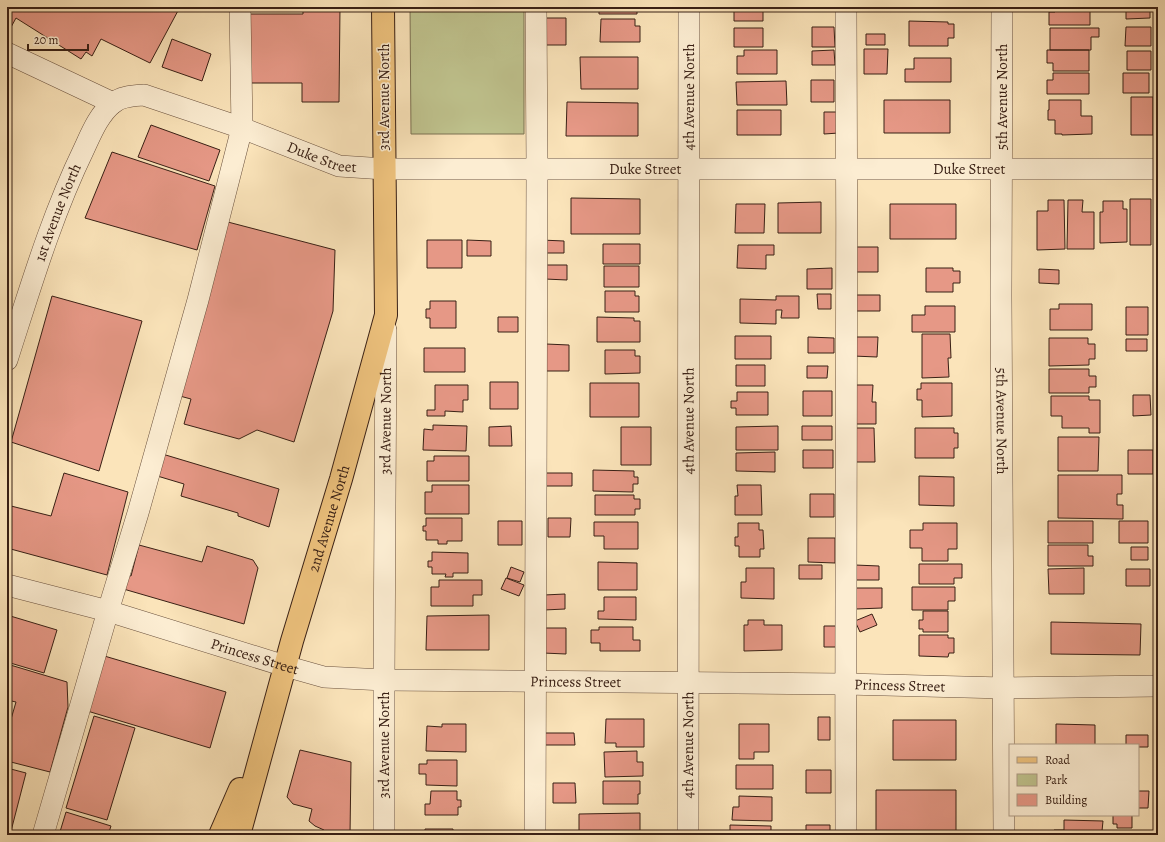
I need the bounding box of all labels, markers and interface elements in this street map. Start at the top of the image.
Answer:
scale bar [28,26,88,52]
text: 20 m [34,32,58,48]
street label: 3rd Avenue North [374,43,394,151]
street label: 4th Avenue North [679,43,699,151]
street label: 5th Avenue North [992,44,1012,150]
street label: Duke Street [284,137,357,177]
street label: Duke Street [609,159,681,179]
street label: Duke Street [933,159,1005,179]
street label: 1st Avenue North [30,160,86,264]
street label: 3rd Avenue North [375,367,396,475]
street label: 4th Avenue North [678,367,699,475]
street label: 5th Avenue North [991,368,1012,474]
street label: 2nd Avenue North [303,463,354,575]
street label: Princess Street [208,634,301,679]
street label: Princess Street [530,671,621,692]
street label: Princess Street [854,674,946,697]
street label: 3rd Avenue North [374,691,394,799]
street label: 4th Avenue North [678,691,698,799]
legend [1009,744,1139,816]
text: Road [1045,752,1071,768]
text: Park [1045,772,1068,788]
text: Building [1045,792,1087,808]

